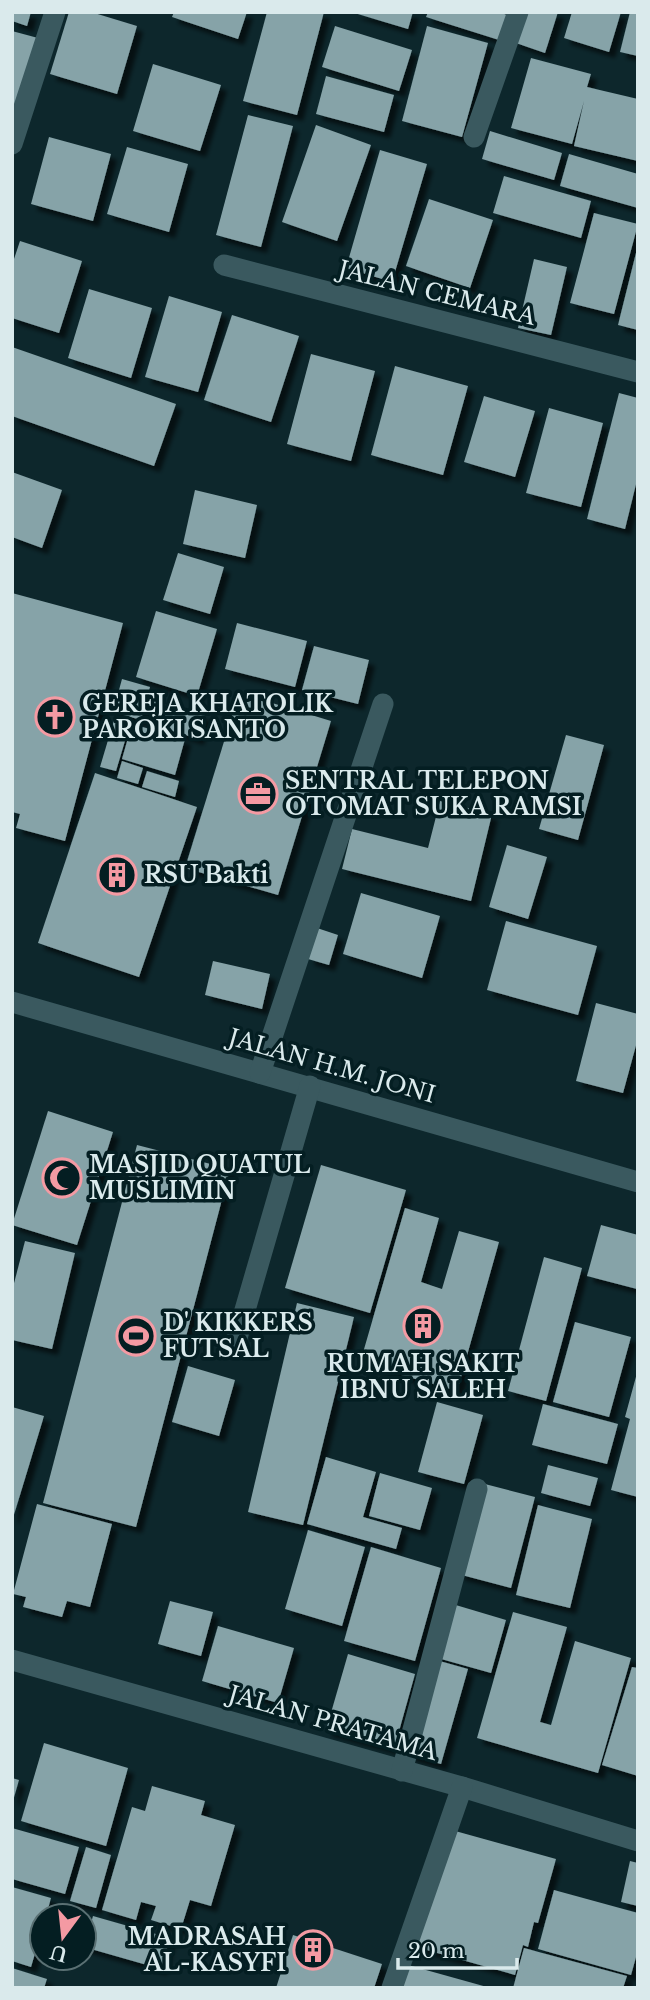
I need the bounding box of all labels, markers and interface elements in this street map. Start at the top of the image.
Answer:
street label: JALAN CEMARA [333,254,540,331]
place label: GEREJA KHATOLIK PAROKI SANTO [82,690,334,744]
church icon: GEREJA KHATOLIK PAROKI SANTO [34,696,76,738]
place label: SENTRAL TELEPON OTOMAT SUKA RAMSI [285,767,582,821]
office icon: SENTRAL TELEPON OTOMAT SUKA RAMSI [237,773,279,815]
building icon: RSU Bakti [96,854,138,896]
place label: RSU Bakti [144,861,268,889]
street label: JALAN H.M. JONI [222,1022,439,1109]
place label: MASJID QUATUL MUSLIMIN [89,1151,311,1205]
mosque icon: MASJID QUATUL MUSLIMIN [41,1157,83,1199]
building icon: RUMAH SAKIT IBNU SALEH [402,1305,444,1347]
place label: D' KIKKERS FUTSAL [163,1309,313,1363]
sports icon: D' KIKKERS FUTSAL [115,1315,157,1357]
place label: RUMAH SAKIT IBNU SALEH [327,1350,519,1404]
street label: JALAN PRATAMA [223,1679,442,1767]
north arrow [28,1902,98,1972]
place label: MADRASAH AL-KASYFI [128,1923,286,1977]
scale bar [398,1926,517,1970]
building icon: MADRASAH AL-KASYFI [292,1929,334,1971]
text: 20 m [408,1938,465,1964]
text: U [47,1940,70,1966]

